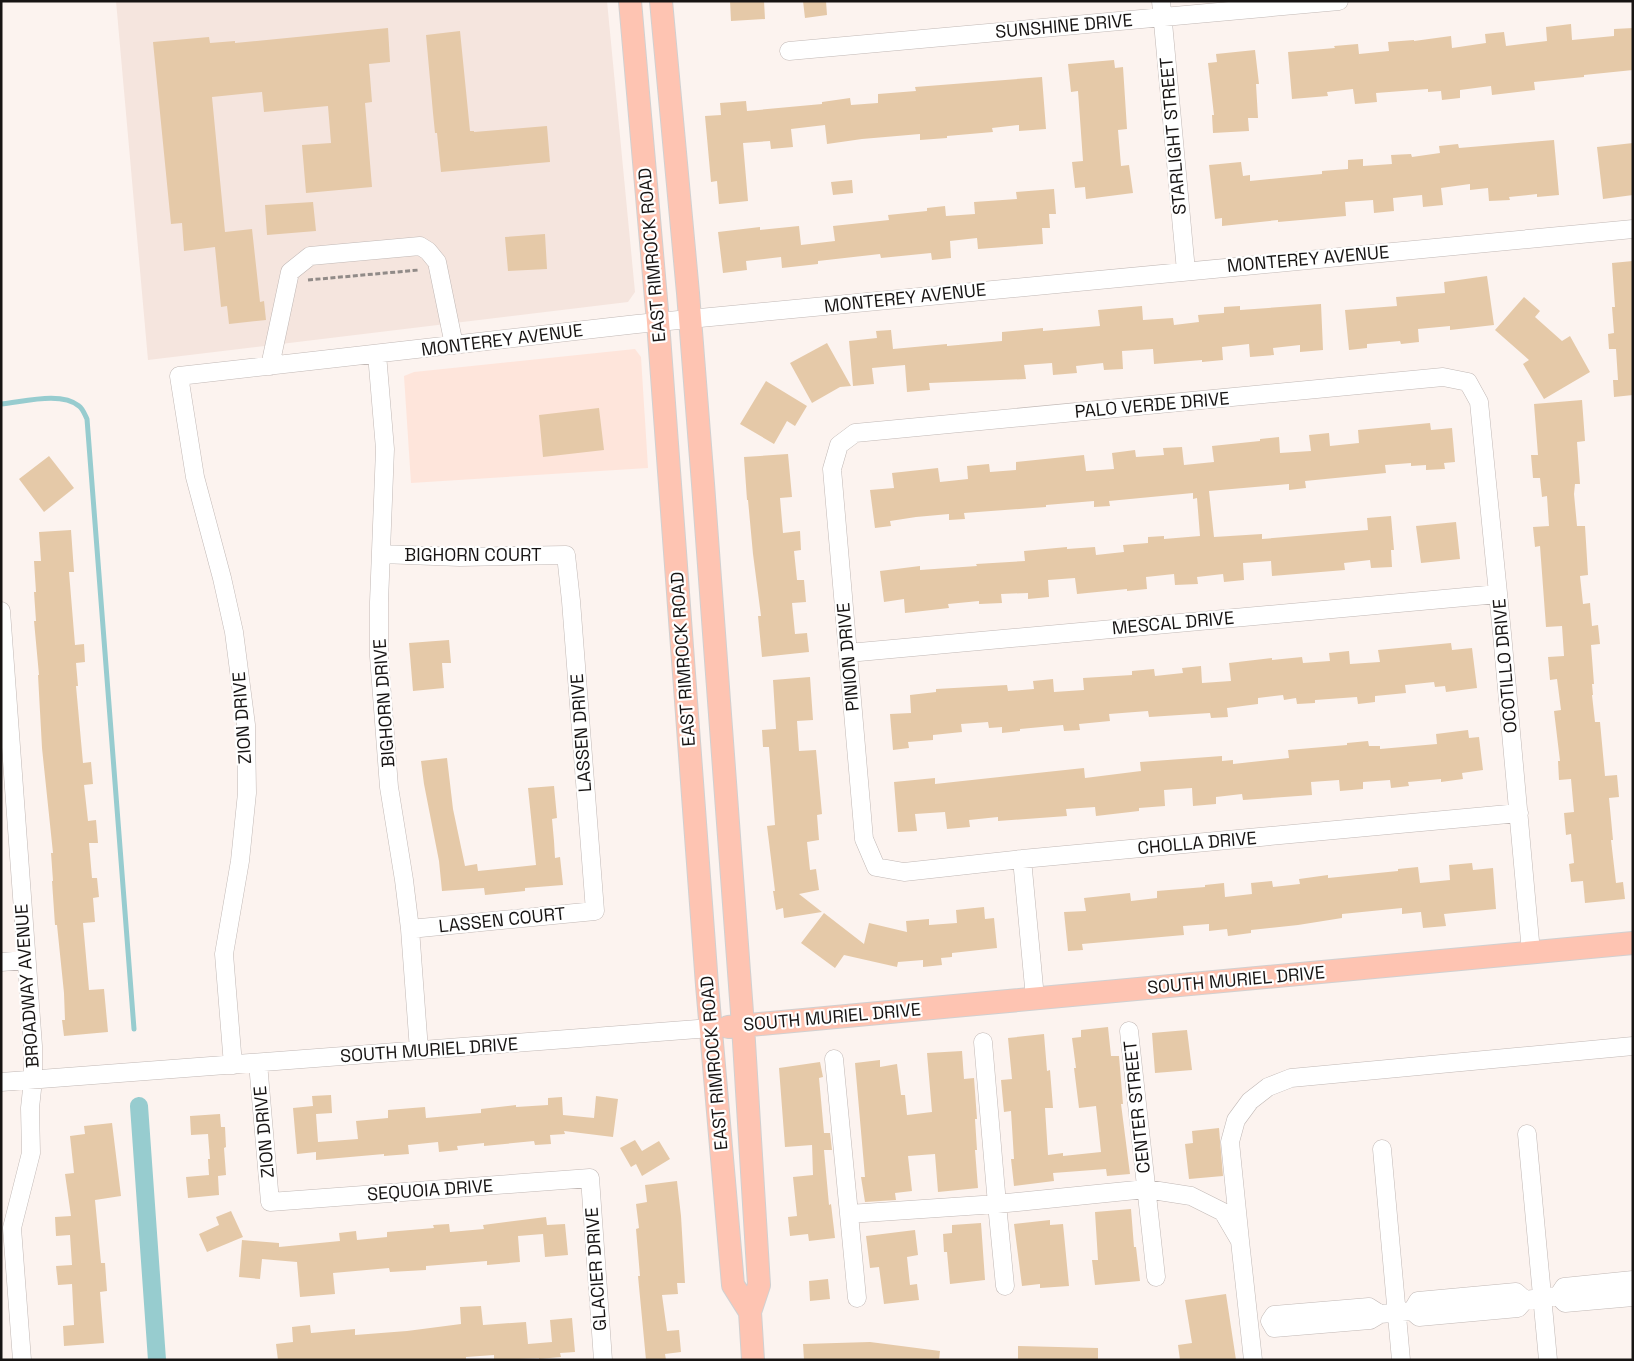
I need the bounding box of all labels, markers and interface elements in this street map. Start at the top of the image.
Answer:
street label: SUNSHINE DRIVE [994,8,1134,43]
street label: STARLIGHT STREET [1154,56,1191,216]
street label: EAST RIMROCK ROAD [632,167,671,343]
street label: MONTEREY AVENUE [1226,240,1390,277]
street label: MONTEREY AVENUE [823,278,987,317]
street label: MONTEREY AVENUE [420,318,584,361]
street label: PALO VERDE DRIVE [1074,386,1230,423]
street label: BIGHORN COURT [404,543,542,566]
street label: EAST RIMROCK ROAD [665,571,700,747]
street label: OCOTILLO DRIVE [1487,598,1522,734]
street label: PINION DRIVE [831,602,864,712]
street label: MESCAL DRIVE [1111,606,1235,639]
street label: BIGHORN DRIVE [368,638,399,768]
street label: ZION DRIVE [227,671,256,765]
street label: LASSEN DRIVE [565,673,596,793]
street label: CHOLLA DRIVE [1136,826,1258,859]
street label: LASSEN COURT [437,901,567,938]
street label: BROADWAY AVENUE [9,903,44,1069]
street label: SOUTH MURIEL DRIVE [1146,960,1326,999]
street label: EAST RIMROCK ROAD [694,975,733,1151]
street label: SOUTH MURIEL DRIVE [742,997,922,1036]
street label: SOUTH MURIEL DRIVE [339,1032,519,1067]
street label: CENTER STREET [1118,1039,1155,1175]
street label: ZION DRIVE [248,1085,279,1179]
street label: SEQUOIA DRIVE [366,1174,494,1205]
street label: GLACIER DRIVE [580,1206,611,1332]

